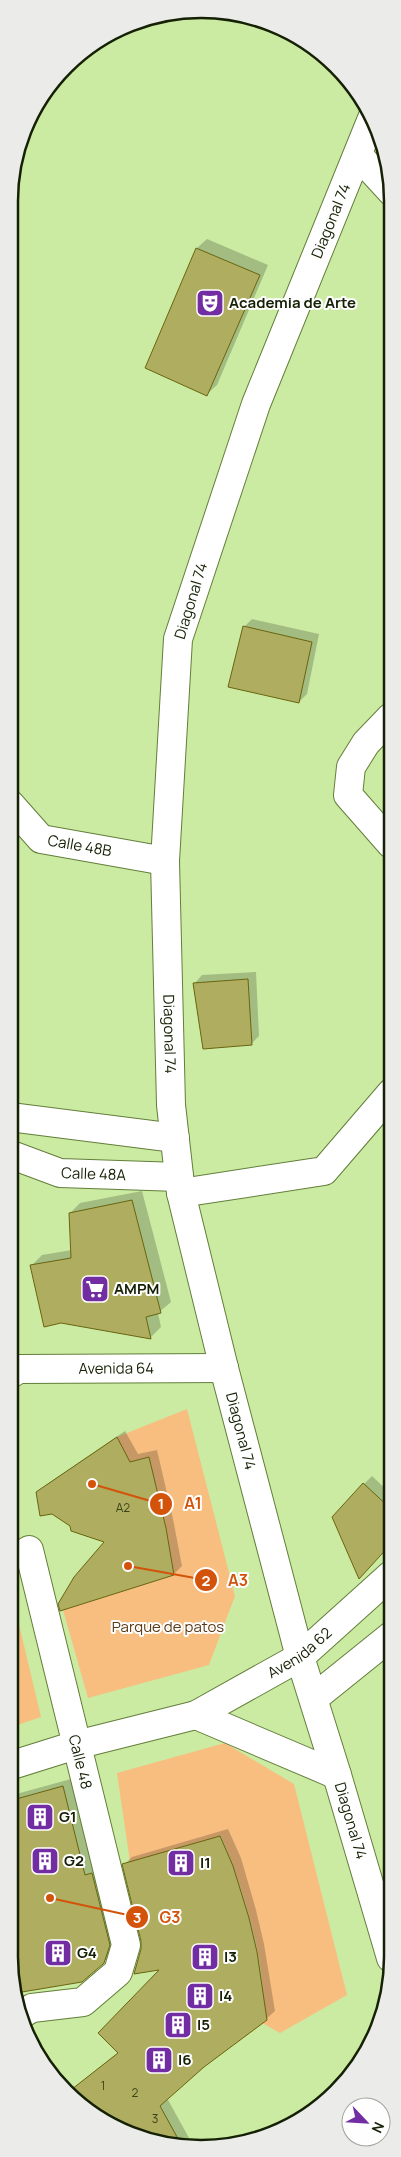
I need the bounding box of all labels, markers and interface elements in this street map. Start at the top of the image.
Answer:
street label: Diagonal 74 [306,180,355,261]
theatre icon: Academia de Arte [195,288,225,318]
place label: Academia de Arte [229,292,356,313]
street label: Diagonal 74 [169,560,212,642]
street label: Calle 48B [46,829,113,861]
street label: Diagonal 74 [158,994,181,1074]
street label: Calle 48A [61,1162,127,1185]
supermarket icon: AMPM [80,1274,110,1304]
place label: AMPM [114,1278,159,1299]
street label: Avenida 64 [78,1357,154,1379]
street label: Diagonal 74 [221,1390,261,1472]
callout: A1 [149,1488,211,1519]
text: A1 [184,1492,202,1514]
text: 1 [158,1493,164,1514]
house number: A2 [116,1499,130,1516]
callout: A3 [193,1565,258,1596]
text: A3 [228,1569,248,1591]
text: 2 [202,1570,211,1591]
park label: Parque de patos [112,1616,224,1637]
street label: Avenida 62 [264,1622,336,1683]
street label: Calle 48 [64,1732,97,1791]
street label: Diagonal 74 [330,1780,372,1862]
building icon: G1 [25,1802,55,1832]
place label: G1 [59,1806,77,1827]
building icon: G2 [30,1846,60,1876]
building icon: I1 [166,1848,196,1878]
place label: G2 [64,1850,84,1871]
place label: I1 [200,1852,211,1873]
callout: G3 [125,1902,191,1933]
text: G3 [159,1906,181,1928]
text: 3 [133,1907,141,1928]
building icon: G4 [43,1938,73,1968]
place label: G4 [77,1942,97,1963]
building icon: I3 [190,1942,220,1972]
place label: I3 [224,1946,237,1967]
building icon: I4 [185,1981,215,2011]
place label: I4 [219,1985,232,2006]
building icon: I5 [163,2010,193,2040]
place label: I5 [197,2014,210,2035]
building icon: I6 [144,2045,174,2075]
place label: I6 [178,2049,192,2070]
house number: 1 [101,2077,105,2094]
house number: 2 [132,2084,139,2101]
north arrow [341,2097,391,2147]
house number: 3 [152,2110,158,2127]
text: N [367,2119,389,2136]

